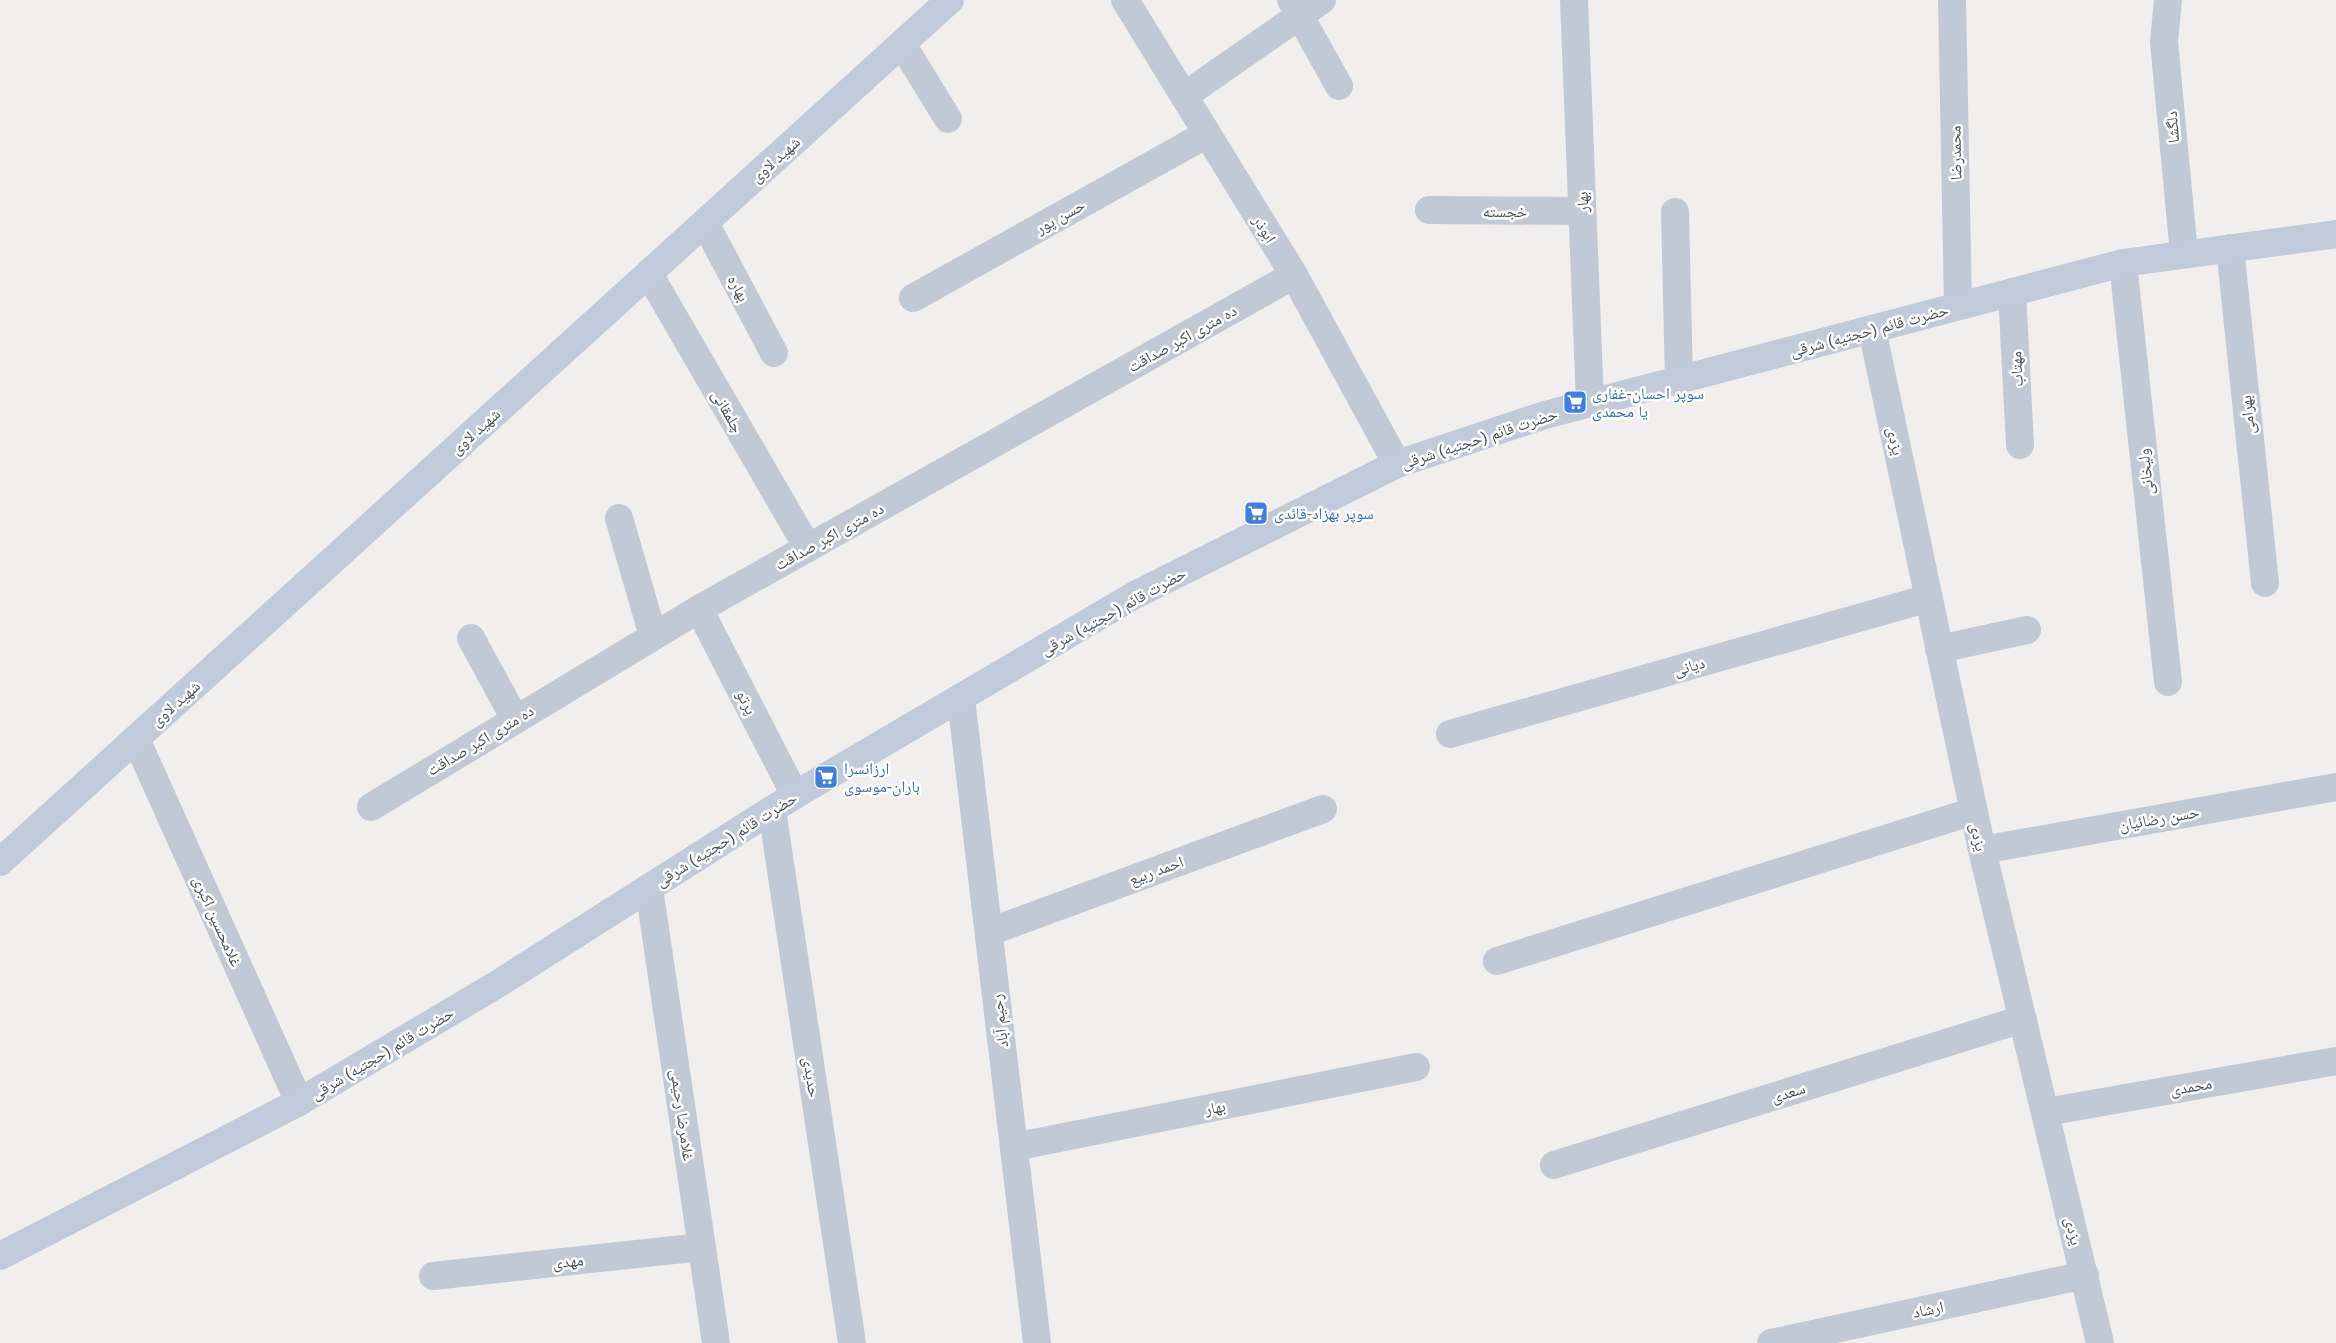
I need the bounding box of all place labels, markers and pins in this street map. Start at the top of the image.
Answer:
place label: سوپر احسان-غفاری یا محمدی [1592,385,1704,422]
supermarket icon: سوپر احسان-غفاری یا محمدی [1562,389,1588,415]
supermarket icon: سوپر بهزاد-قائدی [1243,500,1269,526]
place label: سوپر بهزاد-قائدی [1274,505,1374,524]
place label: ارزانسرا باران-موسوی [844,760,920,797]
supermarket icon: ارزانسرا باران-موسوی [813,764,839,790]

